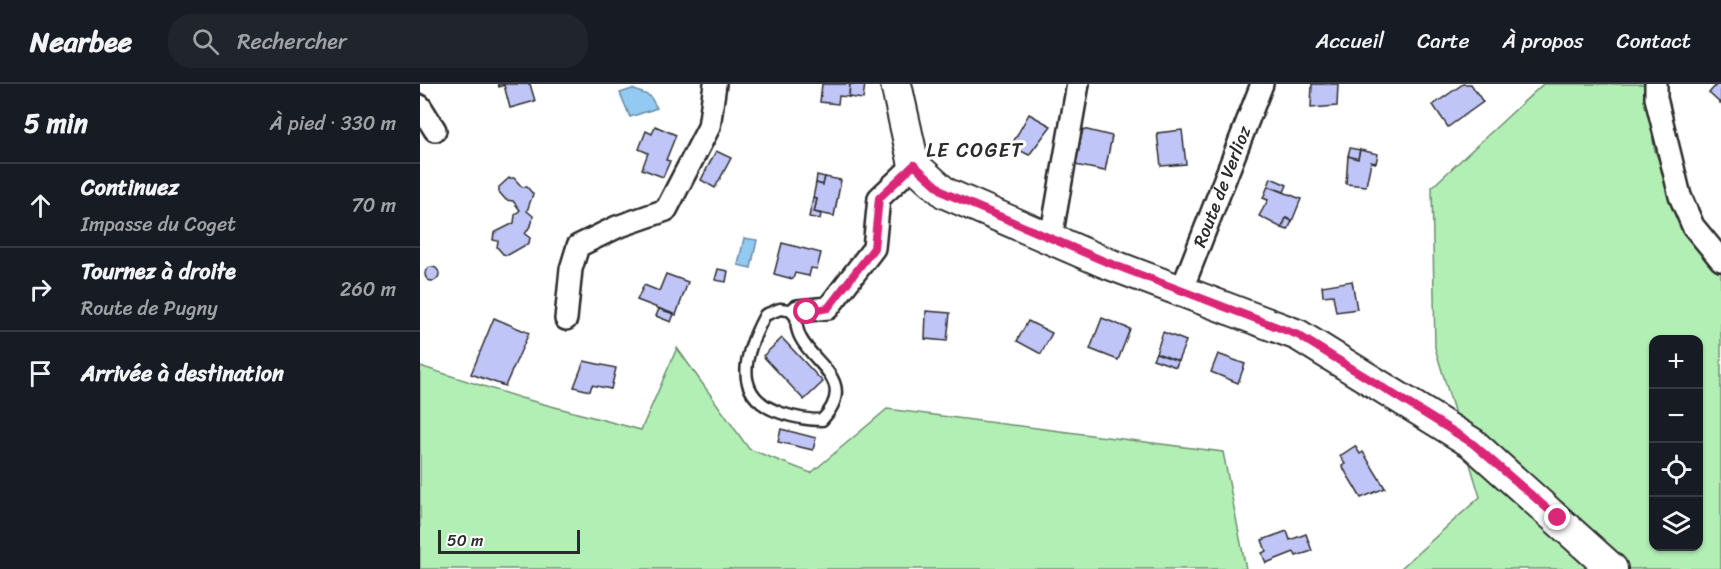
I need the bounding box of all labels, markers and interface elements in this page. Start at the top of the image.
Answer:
search box [168,14,588,68]
text: Nearbee [30,17,132,66]
text: Rechercher [237,22,347,61]
text: Accueil [1316,22,1384,60]
text: Carte [1417,22,1470,60]
text: À propos [1503,22,1584,60]
text: Contact [1617,22,1691,60]
icon: search [189,25,222,58]
text: 5 min [24,100,88,146]
text: À pied · 330 m [270,106,396,141]
street label: Route de Verlioz [1184,121,1260,252]
district label: LE COGET [926,133,1024,168]
text: Continuez [81,168,179,207]
text: 70 m [351,188,396,223]
icon: ahead [24,189,57,222]
text: Impasse du Coget [81,207,236,242]
text: Tournez à droite [81,252,236,291]
text: 260 m [340,272,396,307]
icon: right [24,273,57,306]
text: Route de Pugny [81,291,218,326]
route start [793,298,819,324]
map controls [1649,335,1703,551]
button: + [1649,335,1703,389]
text: Arrivée à destination [81,354,284,393]
icon: arrive [24,357,57,390]
button: − [1649,389,1703,443]
button: locate [1649,443,1703,497]
button: layers [1649,497,1703,551]
route end [1544,504,1570,530]
text: 50 m [447,526,483,555]
scale bar [438,527,580,554]

